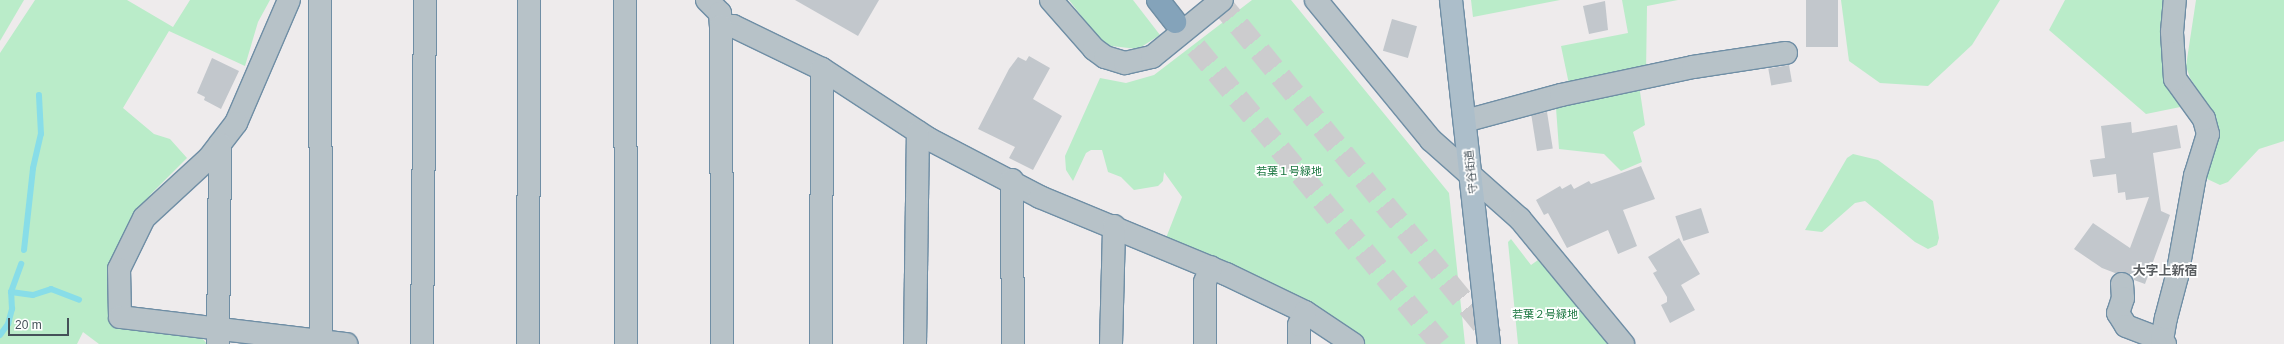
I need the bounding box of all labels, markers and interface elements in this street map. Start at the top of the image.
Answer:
street label: 守谷街道 [1462,149,1480,195]
park label: 若葉１号緑地 [1256,164,1322,178]
district label: 大字上新宿 [2133,263,2197,279]
park label: 若葉２号緑地 [1512,307,1578,321]
scale bar [10,310,71,336]
text: 20 m [15,318,42,332]

